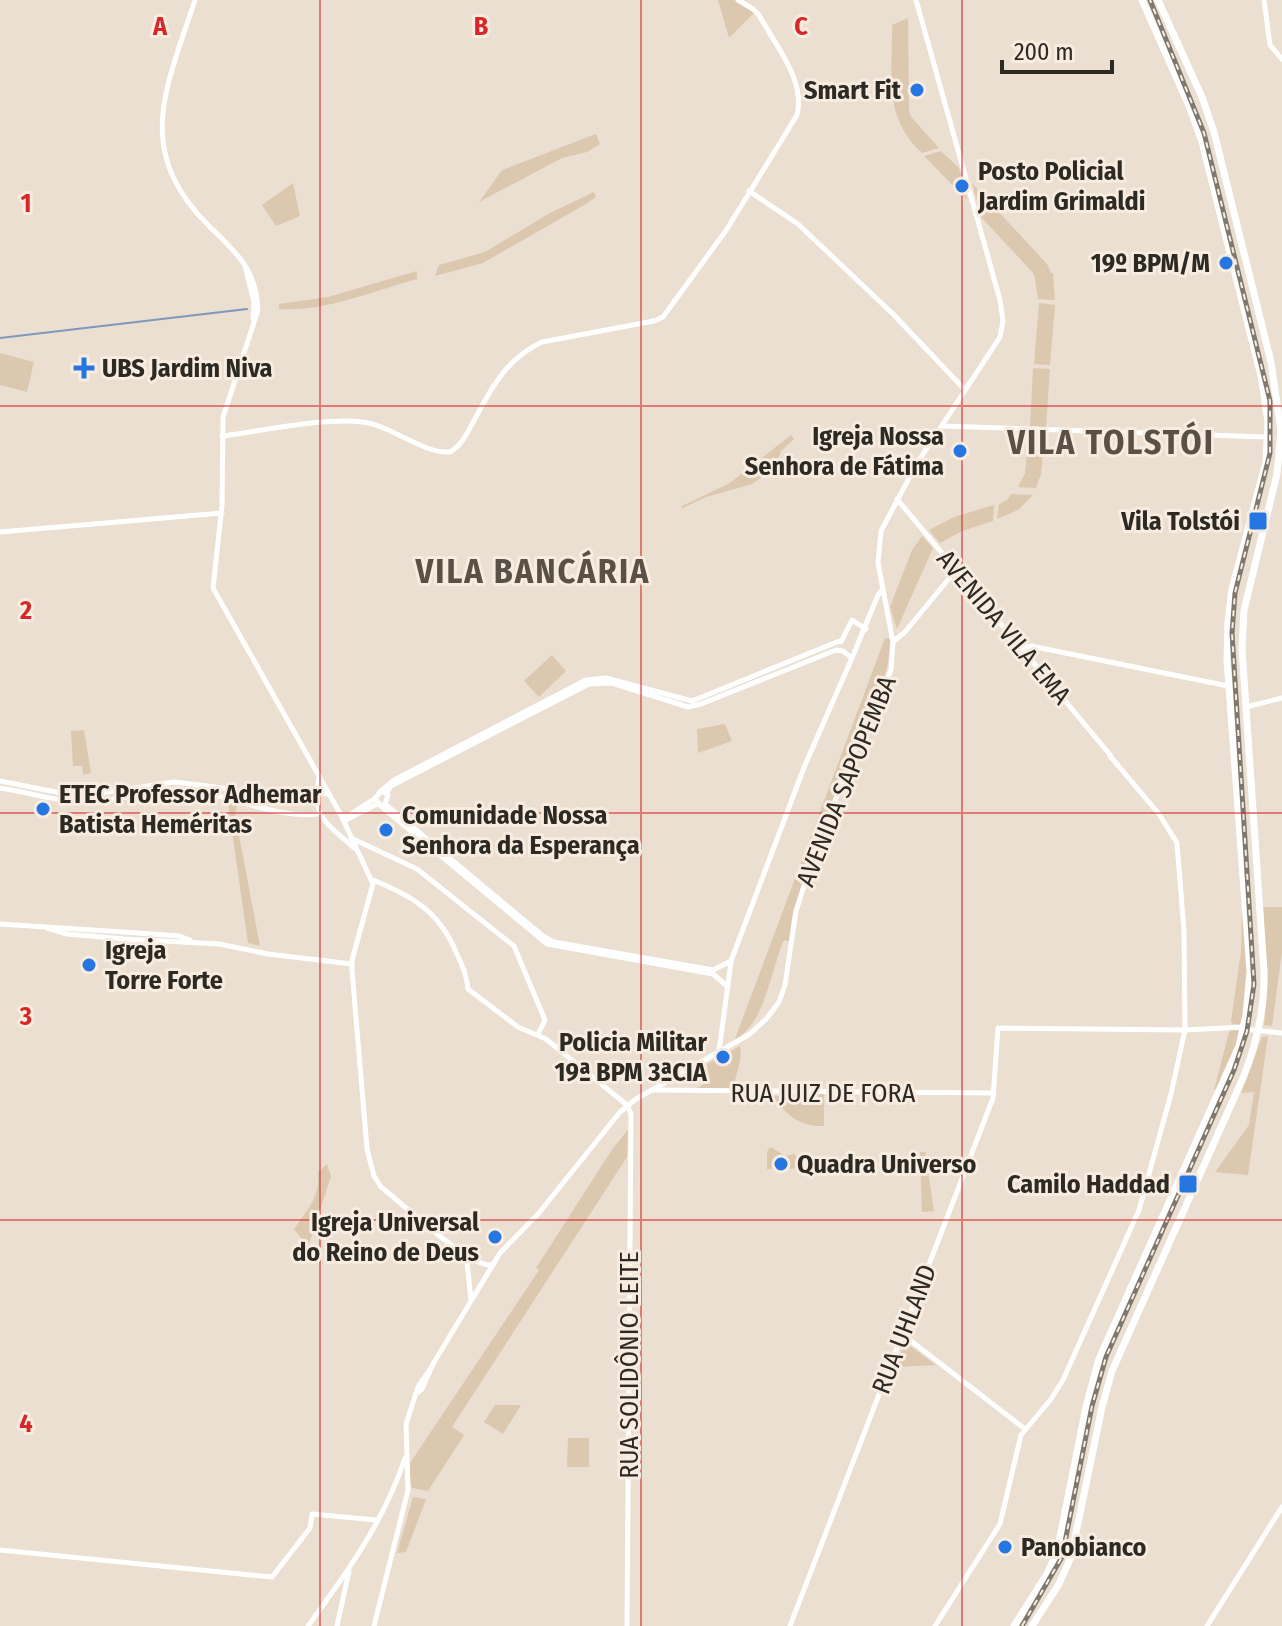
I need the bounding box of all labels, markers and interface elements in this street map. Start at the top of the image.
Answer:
text: A [152,11,168,42]
text: B [474,11,489,42]
text: C [794,11,808,42]
scale bar [1002,24,1112,74]
text: 200 m [1014,38,1074,66]
place label: Smart Fit [804,75,902,106]
marker: Smart Fit [908,81,926,99]
place label: Posto Policial Jardim Grimaldi [977,156,1145,217]
marker: Posto Policial Jardim Grimaldi [953,177,971,195]
text: 1 [21,188,32,219]
place label: 19º BPM/M [1091,248,1210,279]
marker: 19º BPM/M [1217,254,1235,272]
place label: UBS Jardim Niva [102,353,273,384]
marker: UBS Jardim Niva [73,357,95,379]
place label: Igreja Nossa Senhora de Fátima [745,421,944,482]
district label: VILA TOLSTÓI [1006,421,1215,463]
marker: Igreja Nossa Senhora de Fátima [951,442,969,460]
place label: Vila Tolstói [1120,506,1240,537]
marker: Vila Tolstói [1247,510,1269,532]
street label: AVENIDA VILA EMA [930,544,1077,711]
district label: VILA BANCÁRIA [415,550,651,592]
text: 2 [19,595,32,626]
street label: AVENIDA SAPOPEMBA [790,671,903,891]
place label: ETEC Professor Adhemar Batista Heméritas [59,779,322,840]
marker: ETEC Professor Adhemar Batista Heméritas [34,800,52,818]
place label: Comunidade Nossa Senhora da Esperança [402,800,640,861]
marker: Comunidade Nossa Senhora da Esperança [377,821,395,839]
place label: Igreja Torre Forte [105,935,223,996]
marker: Igreja Torre Forte [80,956,98,974]
text: 3 [19,1001,32,1032]
place label: Policia Militar 19ª BPM 3ªCIA [554,1027,708,1088]
marker: Policia Militar 19ª BPM 3ªCIA [714,1048,732,1066]
street label: RUA JUIZ DE FORA [731,1078,916,1109]
place label: Quadra Universo [797,1149,977,1180]
marker: Quadra Universo [772,1155,790,1173]
place label: Camilo Haddad [1007,1169,1170,1200]
marker: Camilo Haddad [1177,1173,1199,1195]
place label: Igreja Universal do Reino de Deus [292,1207,480,1268]
marker: Igreja Universal do Reino de Deus [486,1228,504,1246]
street label: RUA SOLIDÔNIO LEITE [614,1251,645,1479]
street label: RUA UHLAND [866,1260,943,1398]
text: 4 [19,1408,33,1439]
place label: Panobianco [1021,1532,1147,1563]
marker: Panobianco [996,1538,1014,1556]

